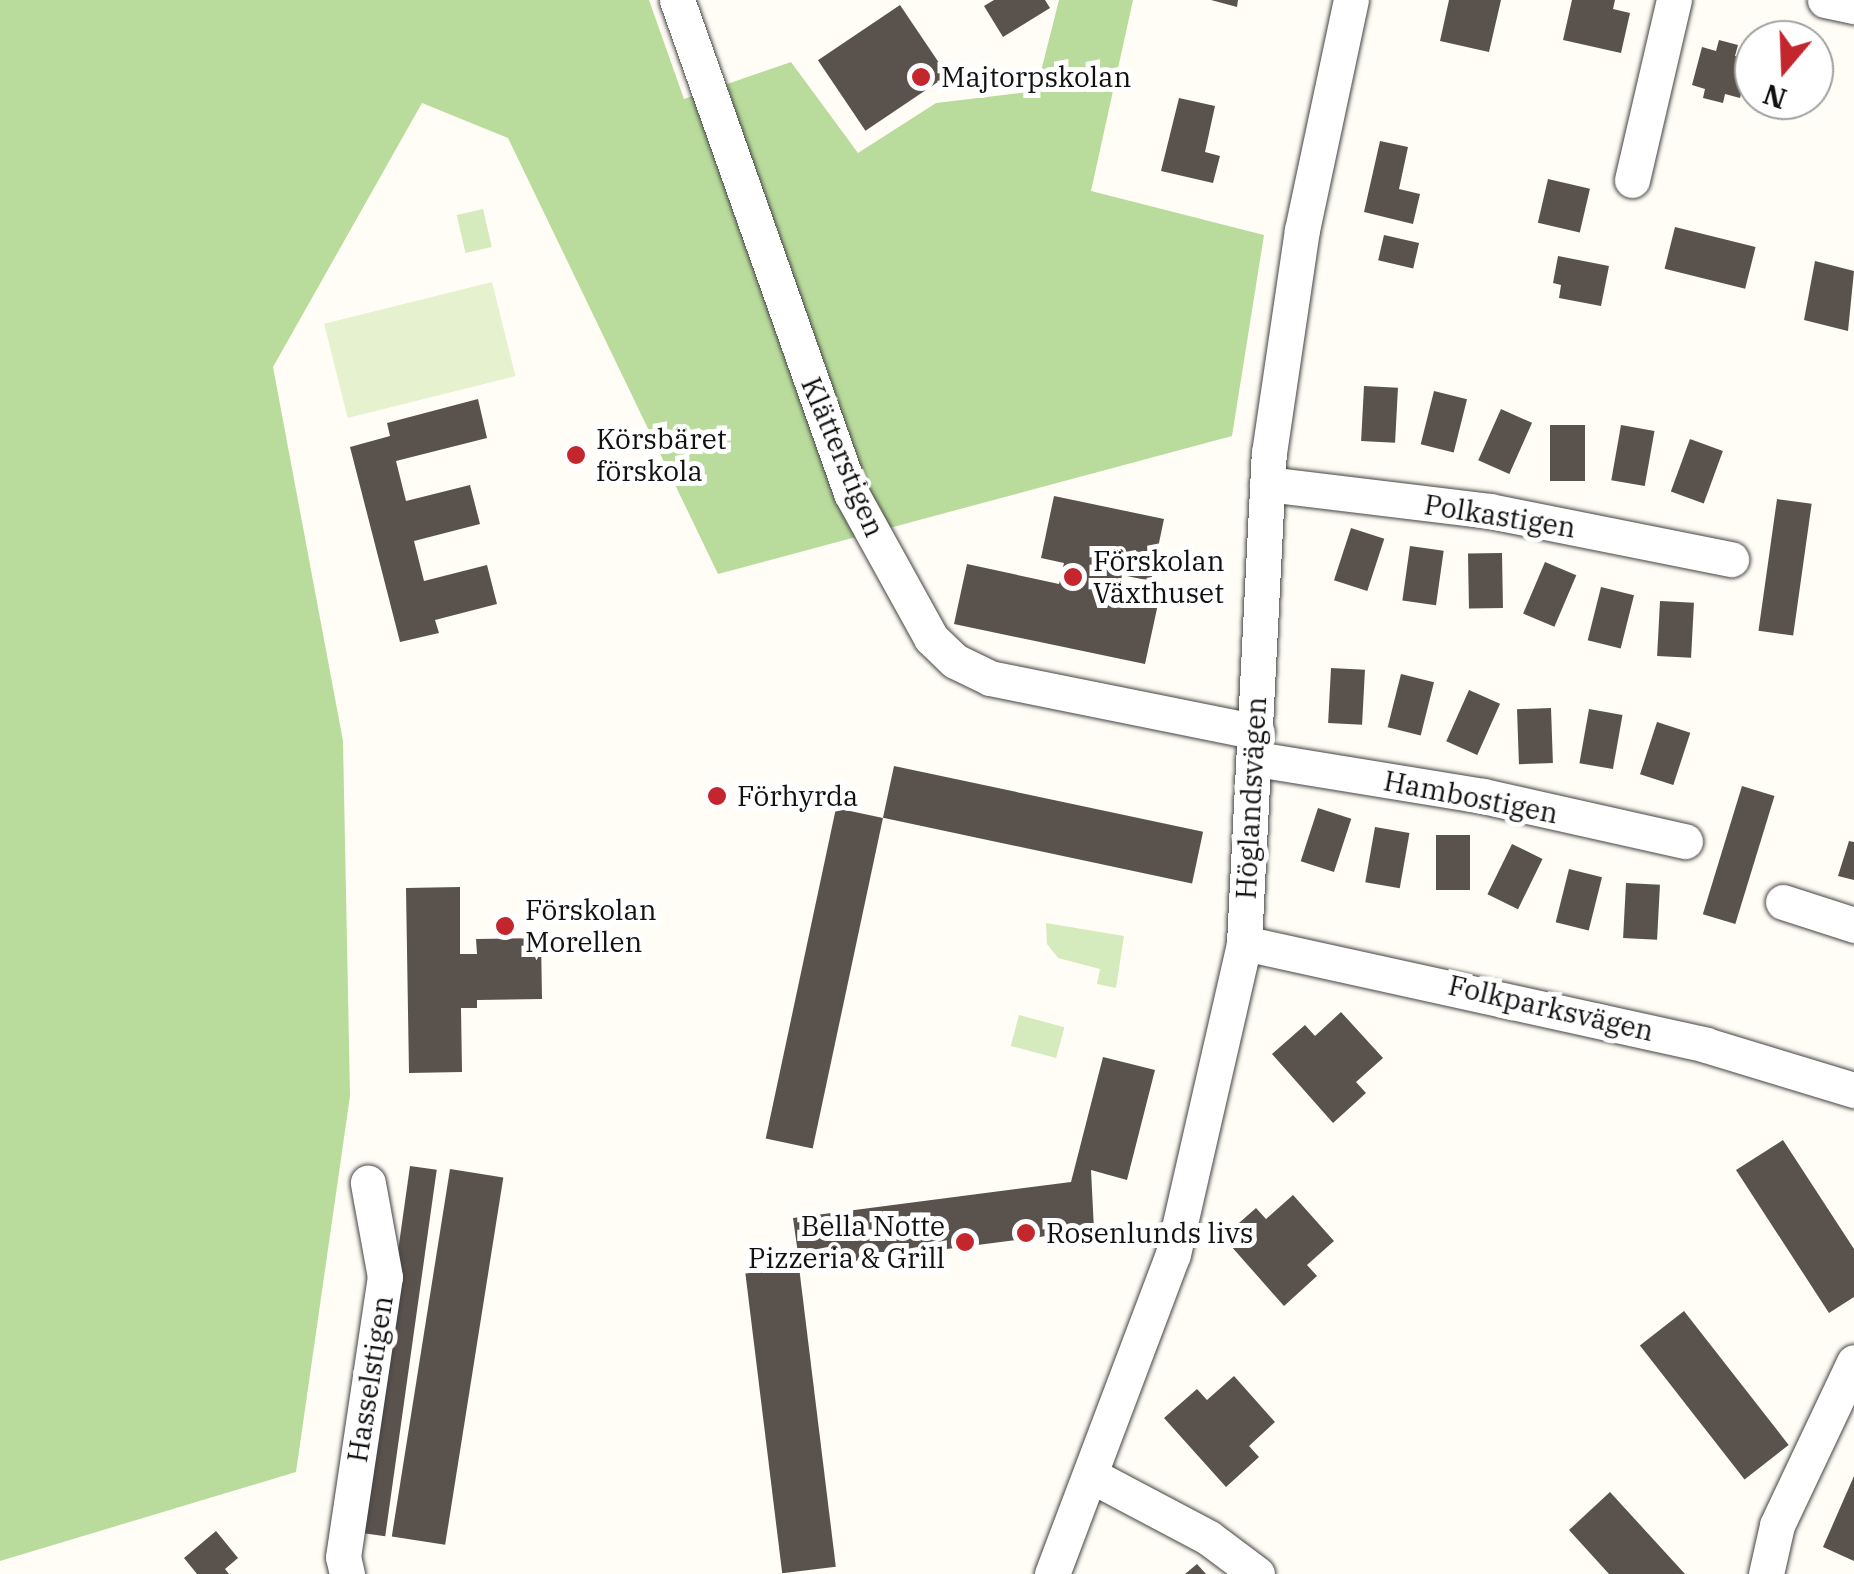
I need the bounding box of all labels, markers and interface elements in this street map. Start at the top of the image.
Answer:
north arrow [1734,20,1834,120]
place label: Majtorpskolan [941,60,1131,94]
marker: Majtorpskolan [910,66,932,88]
text: N [1758,76,1791,118]
street label: Klätterstigen [794,372,892,542]
place label: Körsbäret förskola [596,422,727,488]
marker: Körsbäret förskola [565,444,587,466]
street label: Polkastigen [1422,487,1578,545]
place label: Förskolan Växthuset [1093,544,1225,610]
marker: Förskolan Växthuset [1062,566,1084,588]
street label: Höglandsvägen [1229,696,1273,900]
street label: Hambostigen [1381,764,1561,830]
place label: Förhyrda [737,779,858,813]
marker: Förhyrda [706,785,728,807]
place label: Förskolan Morellen [525,893,657,959]
marker: Förskolan Morellen [494,915,516,937]
street label: Folkparksvägen [1445,968,1657,1048]
place label: Bella Notte Pizzeria & Grill [748,1209,945,1275]
place label: Rosenlunds livs [1046,1216,1253,1250]
marker: Rosenlunds livs [1015,1222,1037,1244]
marker: Bella Notte Pizzeria & Grill [954,1231,976,1253]
street label: Hasselstigen [340,1293,400,1465]

